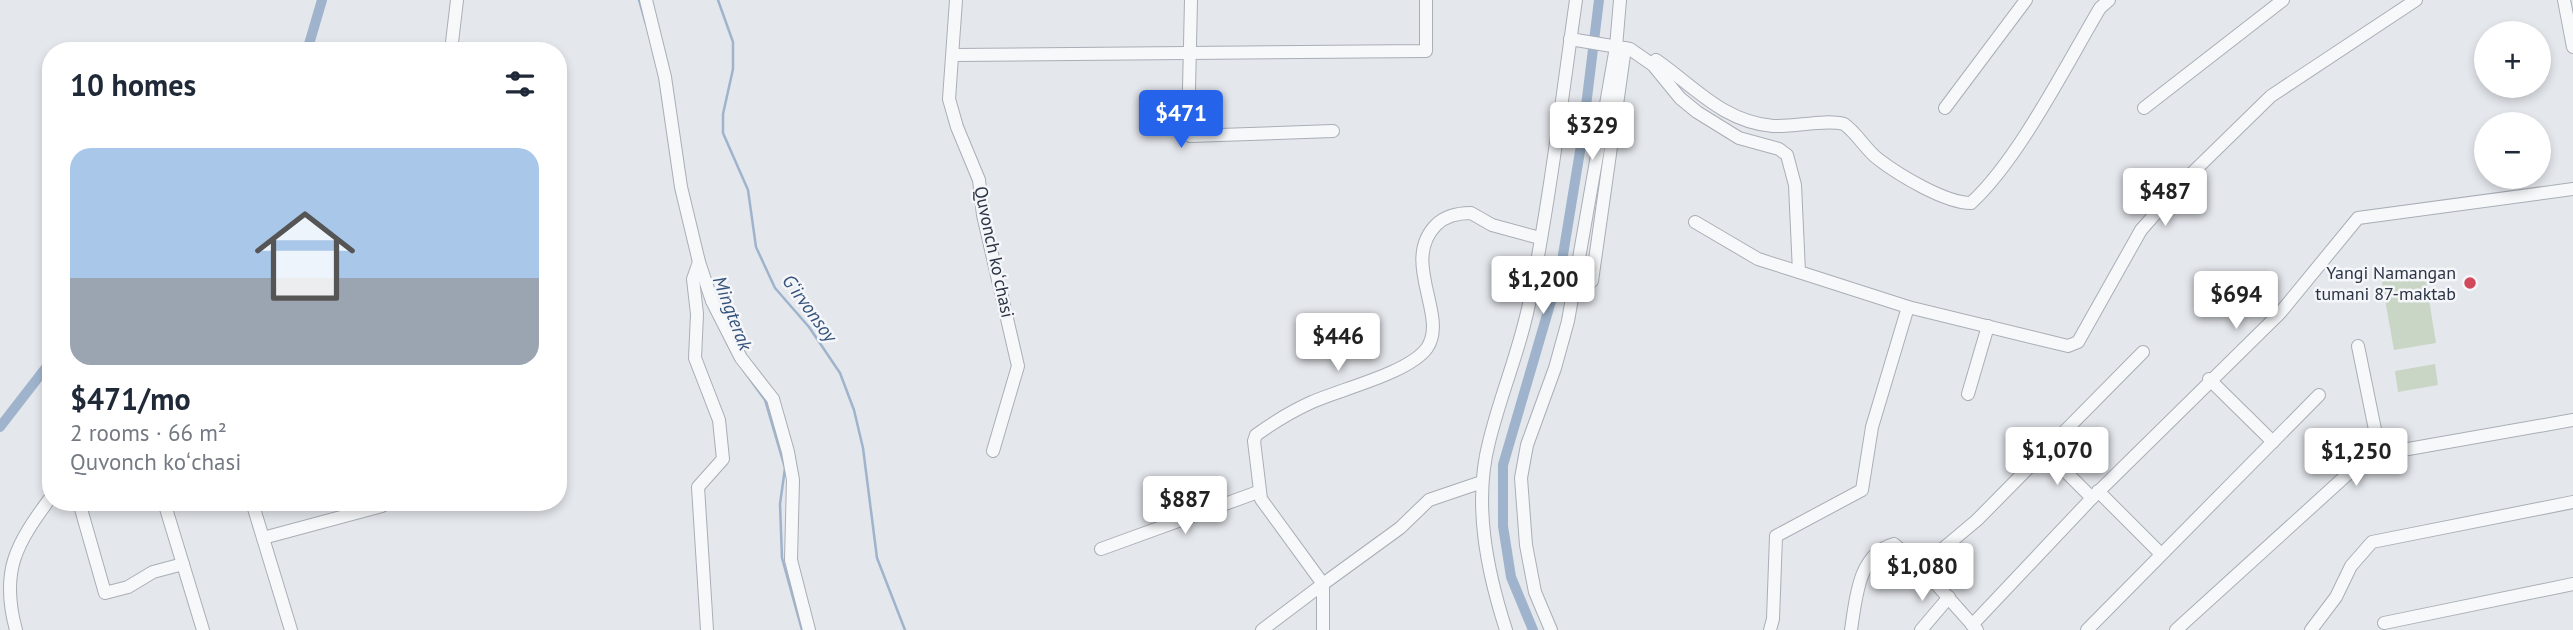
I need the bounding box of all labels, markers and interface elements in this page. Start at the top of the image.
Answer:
map controls [2474,21,2551,189]
button: + [2474,21,2551,98]
text: 10 homes [70,65,196,104]
icon: filters [501,65,539,103]
pin: $471 [1140,90,1222,150]
text: $471 [1155,98,1207,127]
pin: $329 [1551,102,1633,162]
text: $329 [1566,110,1618,139]
button: − [2474,112,2551,189]
pin: $487 [2124,168,2206,228]
text: $487 [2139,176,2191,205]
street label: Quvonch koʻchasi [969,184,1020,320]
icon: home [242,193,368,319]
pin: $1,200 [1486,256,1600,316]
place label: Yangi Namangan tumani 87-maktab [2315,261,2456,305]
text: $1,200 [1507,264,1579,293]
water label: G‘irvonsoy [777,269,844,348]
pin: $694 [2195,272,2277,331]
water label: Mingterak [708,273,759,355]
marker: Yangi Namangan tumani 87-maktab [2462,275,2478,291]
text: $694 [2210,279,2262,308]
pin: $446 [1297,314,1379,373]
text: $446 [1312,321,1364,350]
text: $471/mo [70,379,191,418]
text: 2 rooms · 66 m² [70,418,227,447]
pin: $1,070 [2000,428,2114,487]
pin: $1,250 [2299,428,2413,488]
text: $1,070 [2021,435,2093,464]
text: $1,250 [2320,436,2392,465]
text: Quvonch koʻchasi [70,447,241,476]
pin: $887 [1144,476,1226,536]
text: $887 [1159,484,1211,513]
pin: $1,080 [1865,544,1979,603]
text: $1,080 [1886,551,1958,580]

